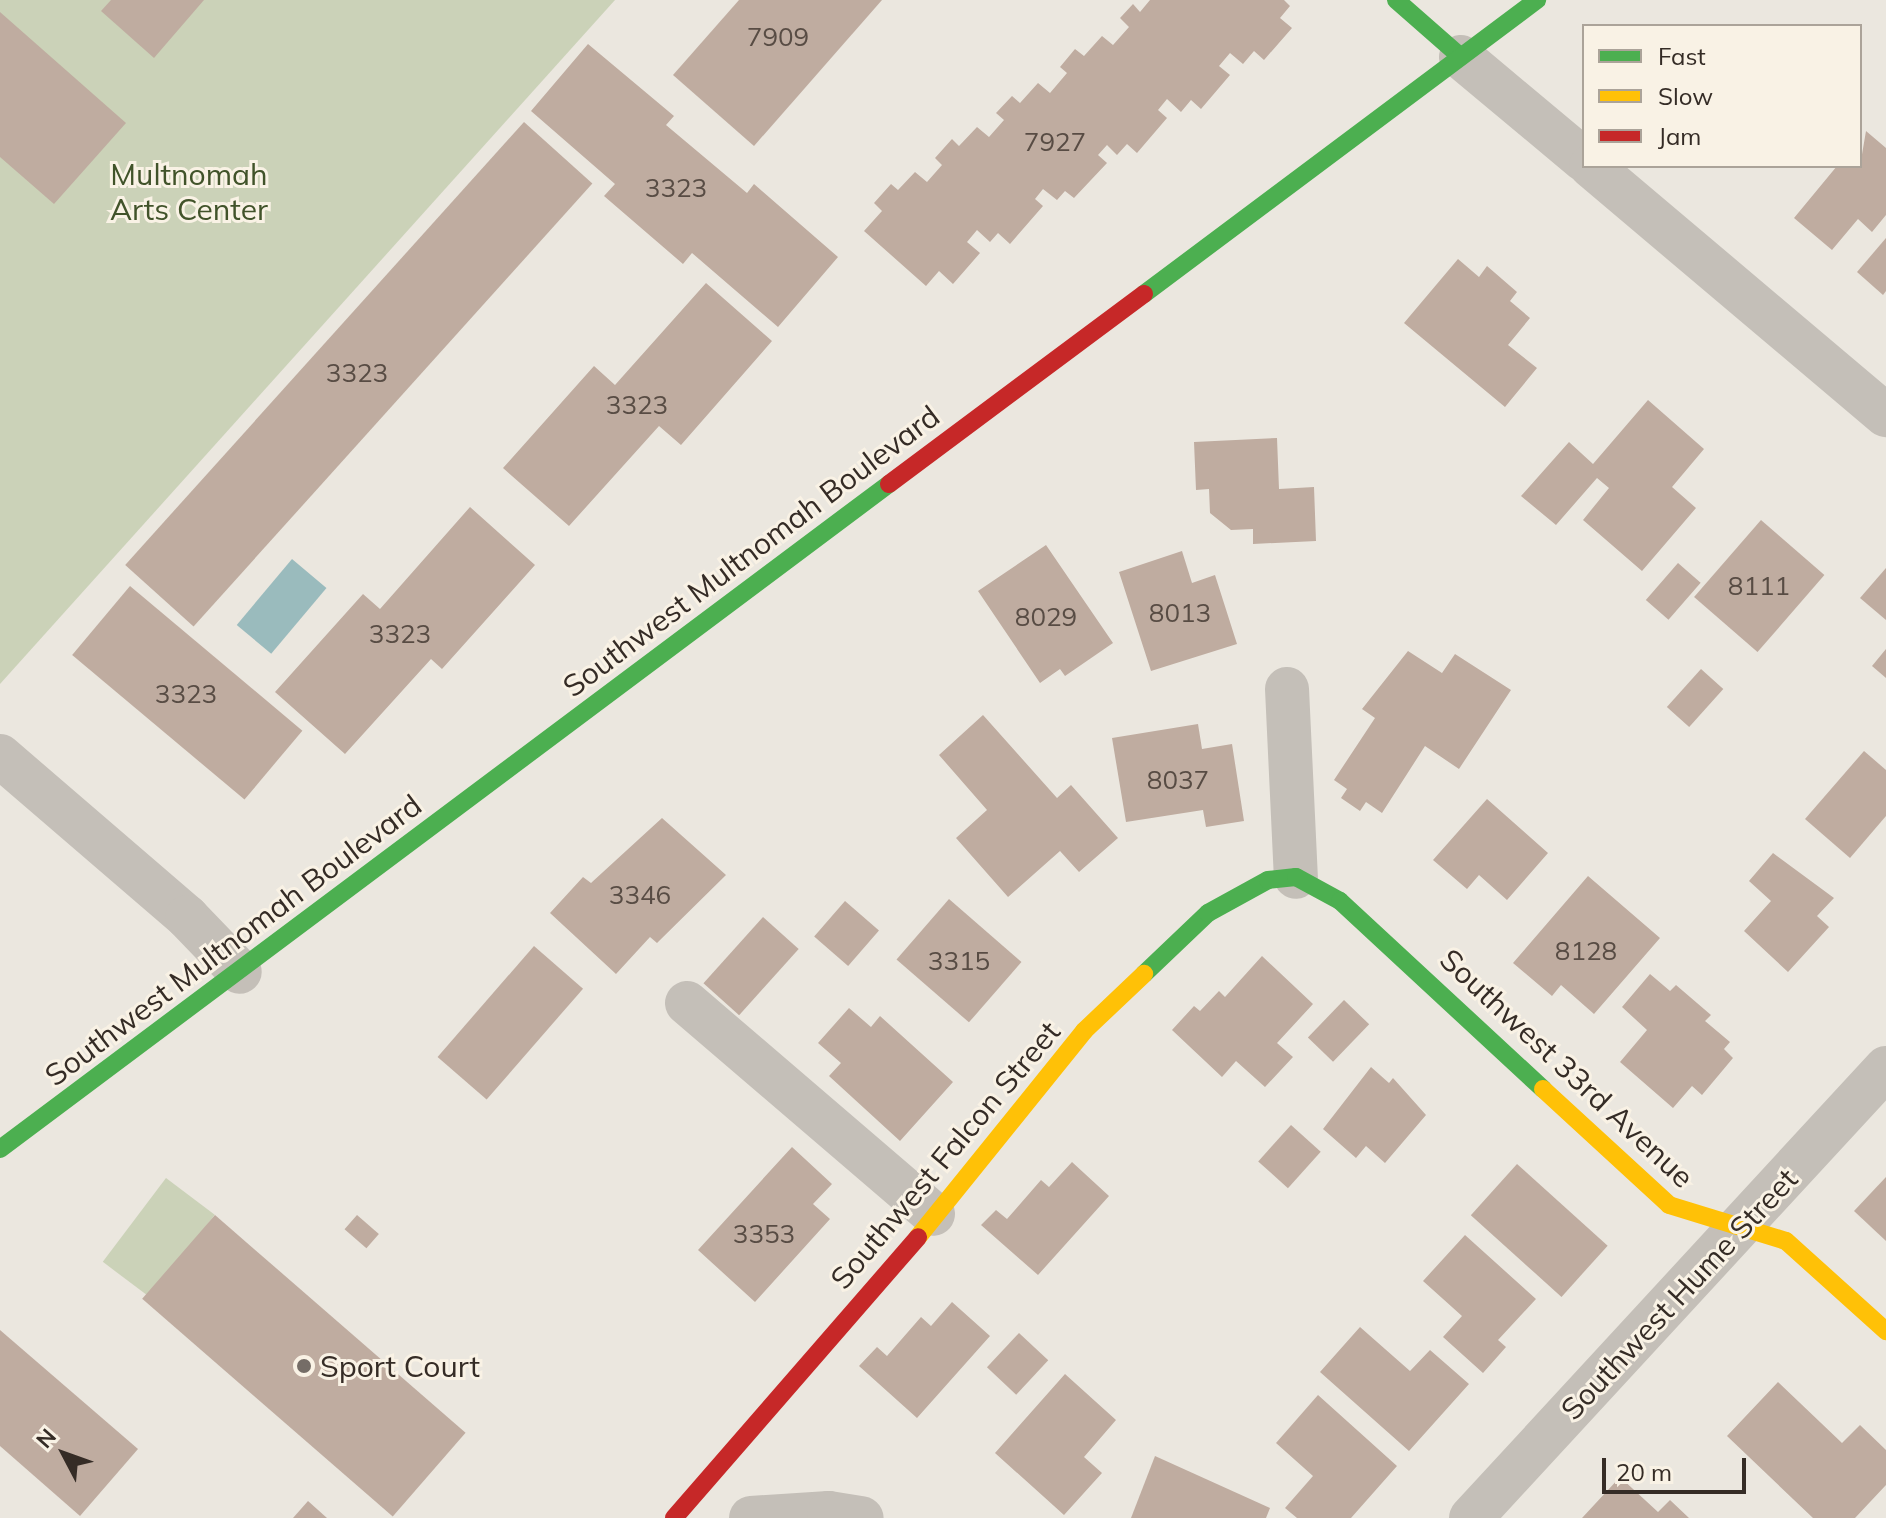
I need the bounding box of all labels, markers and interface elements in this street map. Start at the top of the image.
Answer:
house number: 7909 [747,21,809,53]
legend [1582,24,1862,168]
text: Fast [1658,41,1706,71]
text: Slow [1658,81,1713,111]
text: Jam [1658,121,1701,151]
house number: 7927 [1024,126,1086,158]
park label: Multnomah Arts Center [110,156,268,226]
house number: 3323 [645,172,707,204]
house number: 3323 [326,357,388,389]
house number: 3323 [606,389,668,421]
street label: Southwest Multnomah Boulevard [556,398,946,704]
house number: 8111 [1728,570,1790,602]
house number: 8013 [1149,597,1211,629]
house number: 8029 [1015,601,1077,633]
house number: 3323 [369,618,431,650]
house number: 3323 [155,678,217,710]
house number: 8037 [1147,764,1209,796]
street label: Southwest Multnomah Boulevard [38,787,428,1093]
house number: 3346 [609,879,671,911]
house number: 8128 [1555,935,1617,967]
street label: Southwest 33rd Avenue [1433,941,1701,1195]
house number: 3315 [928,945,990,977]
street label: Southwest Falcon Street [823,1014,1067,1296]
street label: Southwest Hume Street [1553,1161,1805,1427]
house number: 3353 [733,1218,795,1250]
place label: Sport Court [320,1348,480,1384]
marker: Sport Court [295,1357,313,1375]
north arrow [24,1414,104,1494]
text: N [30,1423,62,1454]
scale bar [1606,1442,1750,1492]
text: 20 m [1616,1457,1672,1487]

